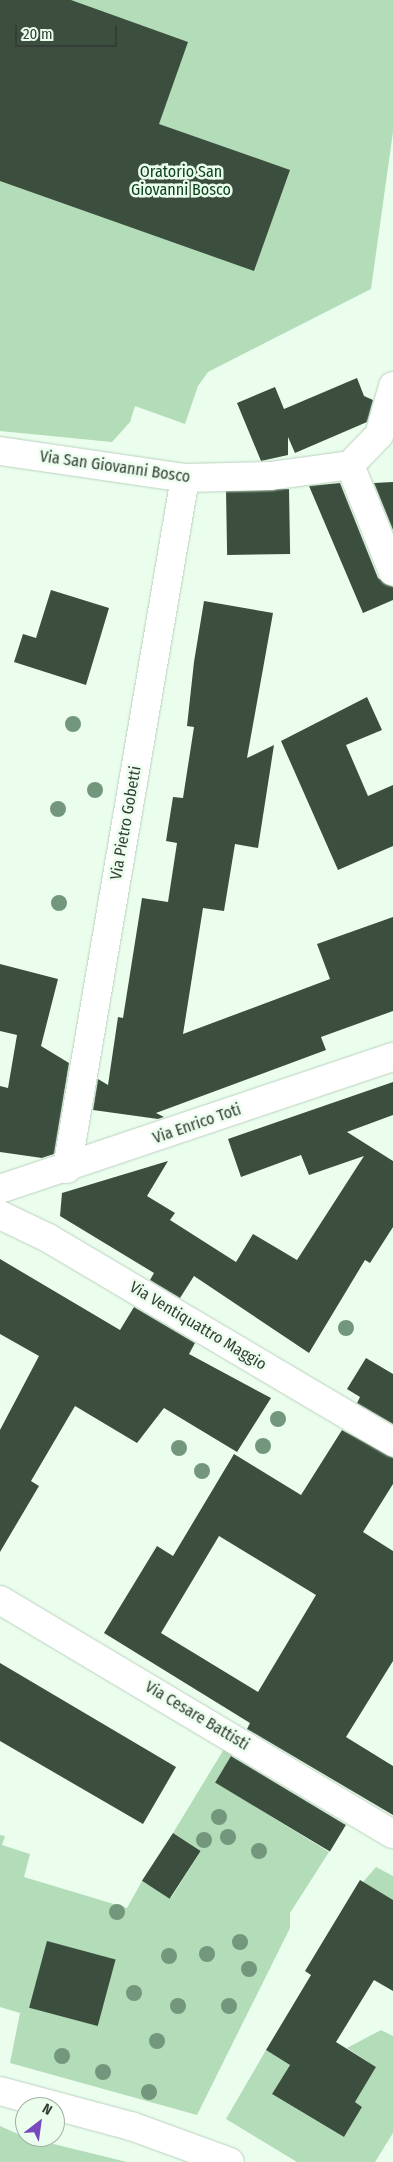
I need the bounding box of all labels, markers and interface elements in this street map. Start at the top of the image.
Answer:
scale bar [18,15,120,47]
text: 20 m [23,25,53,43]
park label: Oratorio San Giovanni Bosco [131,162,231,200]
street label: Via San Giovanni Bosco [39,447,191,487]
street label: Via Pietro Gobetti [107,765,145,881]
street label: Via Enrico Toti [150,1100,244,1148]
street label: Via Ventiquattro Maggio [126,1278,270,1374]
street label: Via Cesare Battisti [141,1677,253,1755]
north arrow [15,2097,65,2147]
text: N [39,2100,55,2119]

